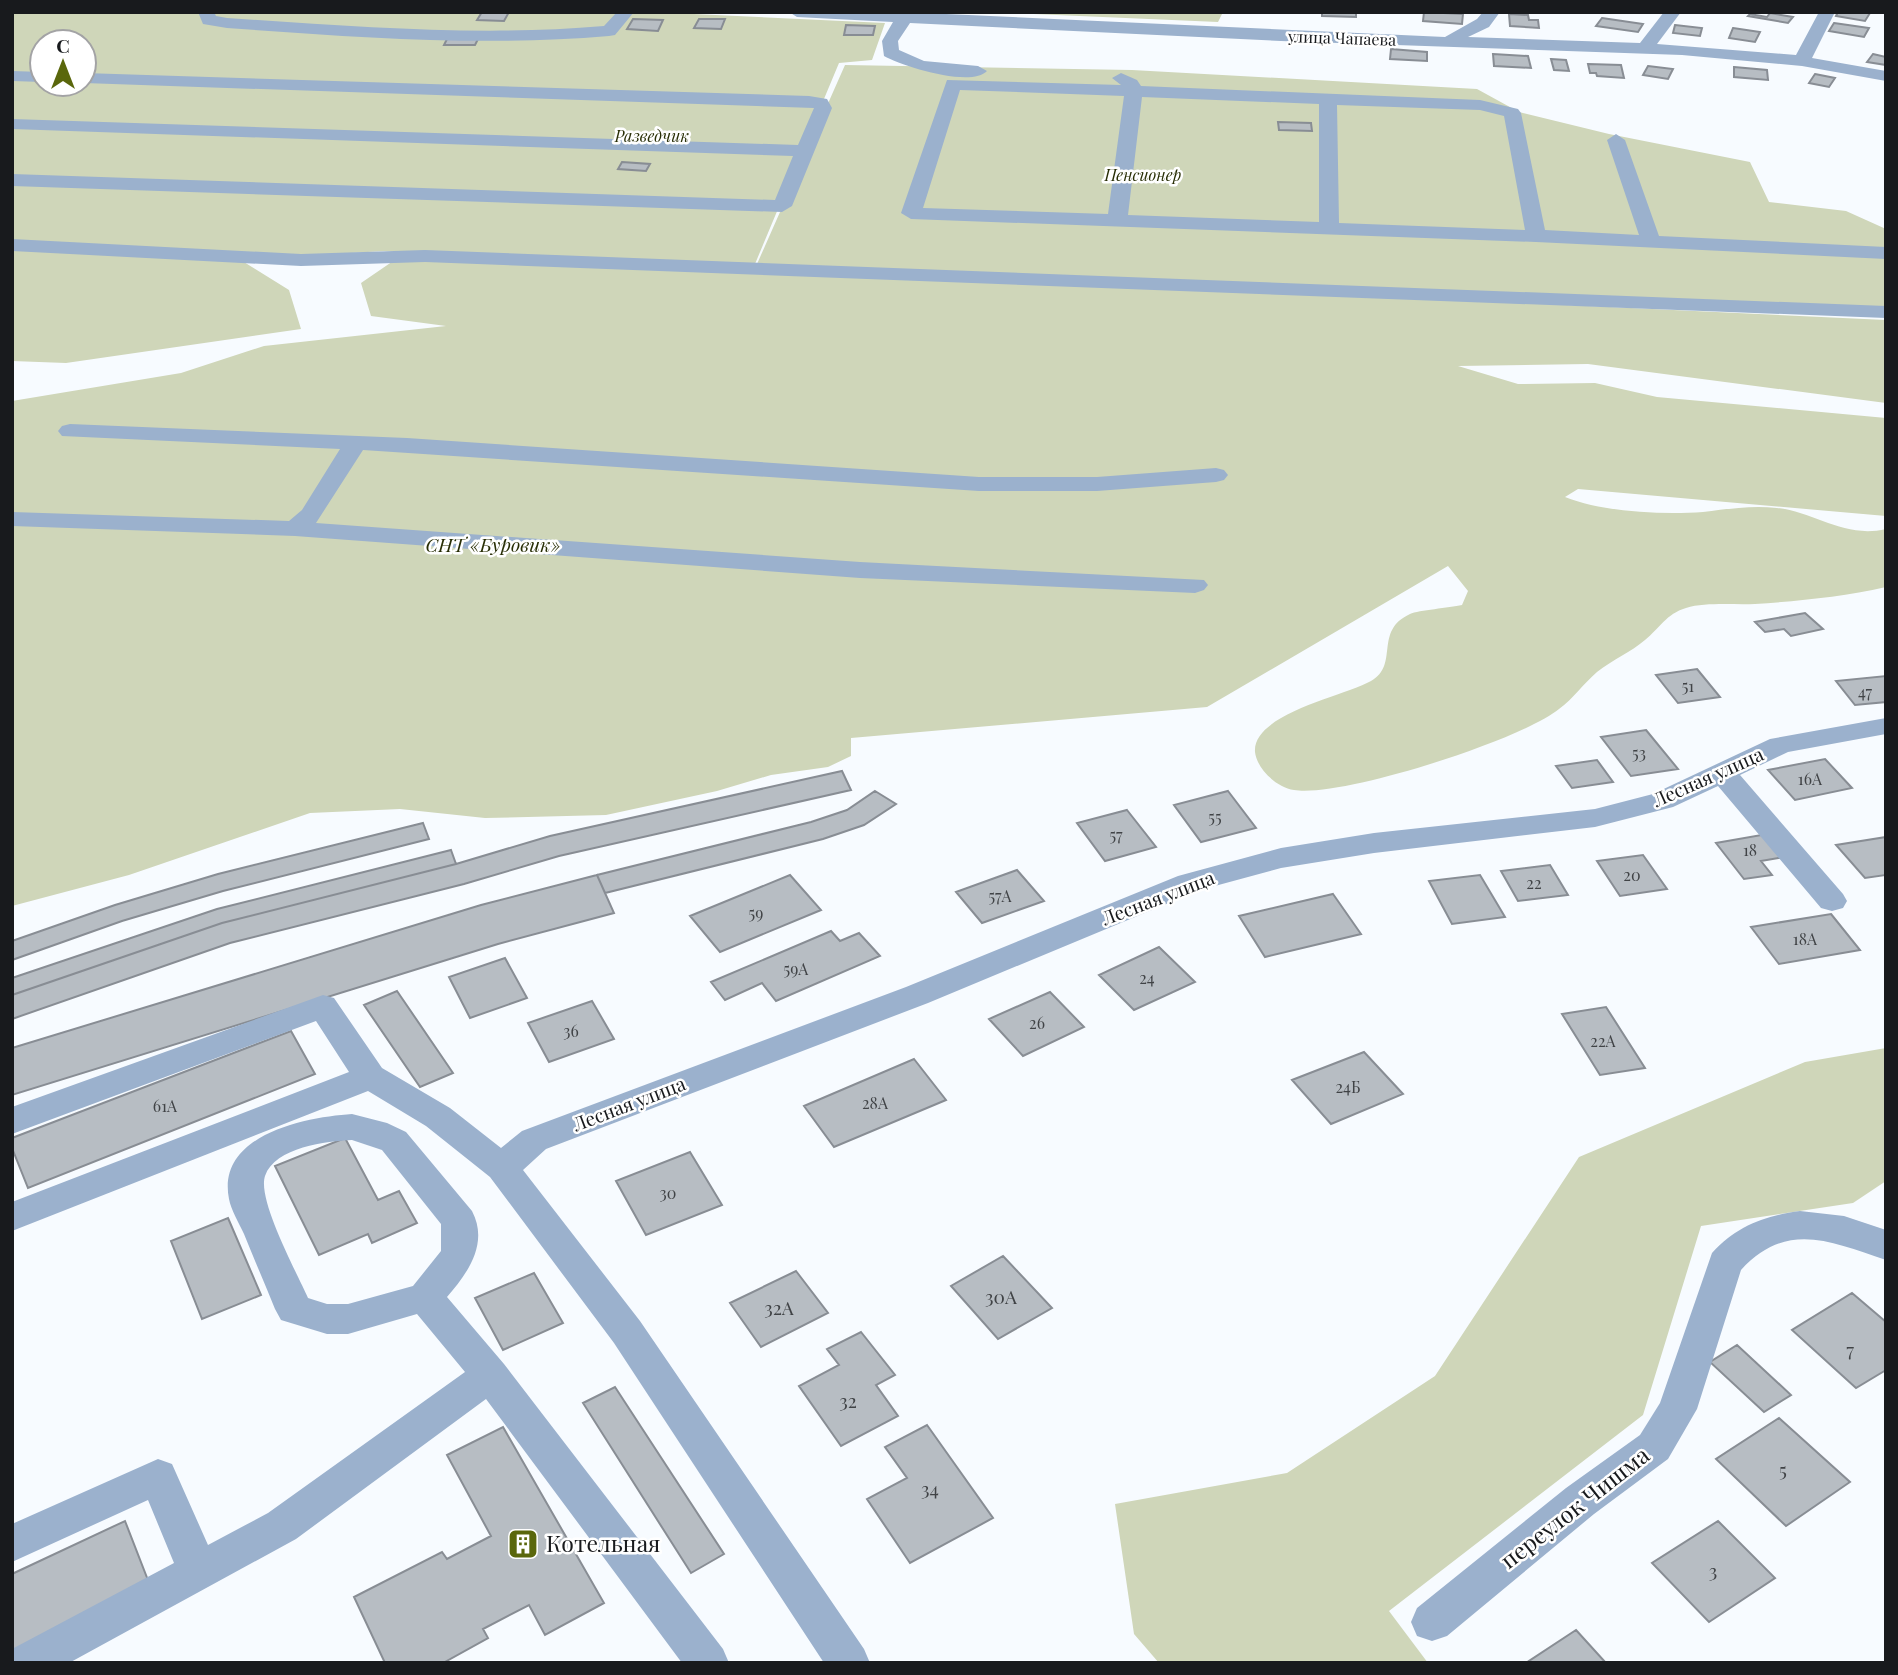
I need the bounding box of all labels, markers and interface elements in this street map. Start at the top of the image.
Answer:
street label: улица Чапаева [1286,25,1397,50]
north arrow [28,28,98,98]
text: С [56,32,70,58]
park label: Разведчик [614,125,689,146]
park label: Пенсионер [1104,164,1182,185]
park label: СНТ «Буровик» [426,531,560,557]
house number: 51 [1682,675,1694,696]
house number: 47 [1858,681,1873,702]
street label: Лесная улица [1647,740,1768,813]
house number: 53 [1632,742,1646,763]
house number: 16А [1798,768,1823,789]
house number: 55 [1208,806,1222,827]
house number: 57 [1109,824,1123,845]
house number: 18 [1743,839,1757,860]
street label: Лесная улица [1097,863,1218,931]
house number: 20 [1623,864,1641,885]
house number: 22 [1526,872,1542,893]
house number: 57А [988,885,1013,906]
house number: 59 [749,902,763,923]
house number: 18А [1793,928,1818,949]
house number: 59А [784,958,809,979]
house number: 24 [1139,967,1155,988]
house number: 26 [1029,1012,1045,1033]
house number: 36 [563,1020,579,1041]
house number: 22А [1590,1030,1617,1051]
street label: Лесная улица [568,1069,689,1137]
house number: 24Б [1335,1076,1361,1097]
house number: 28А [862,1092,889,1113]
house number: 61А [153,1095,178,1116]
house number: 30 [660,1182,676,1203]
house number: 30А [985,1283,1018,1309]
house number: 32А [764,1294,795,1320]
house number: 7 [1846,1336,1854,1362]
house number: 32 [839,1387,857,1413]
street label: переулок Чишма [1493,1439,1655,1575]
house number: 5 [1779,1456,1787,1482]
house number: 34 [921,1475,939,1501]
building icon: Котельная [506,1527,540,1561]
place label: Котельная [546,1527,660,1558]
house number: 3 [1709,1557,1717,1583]

